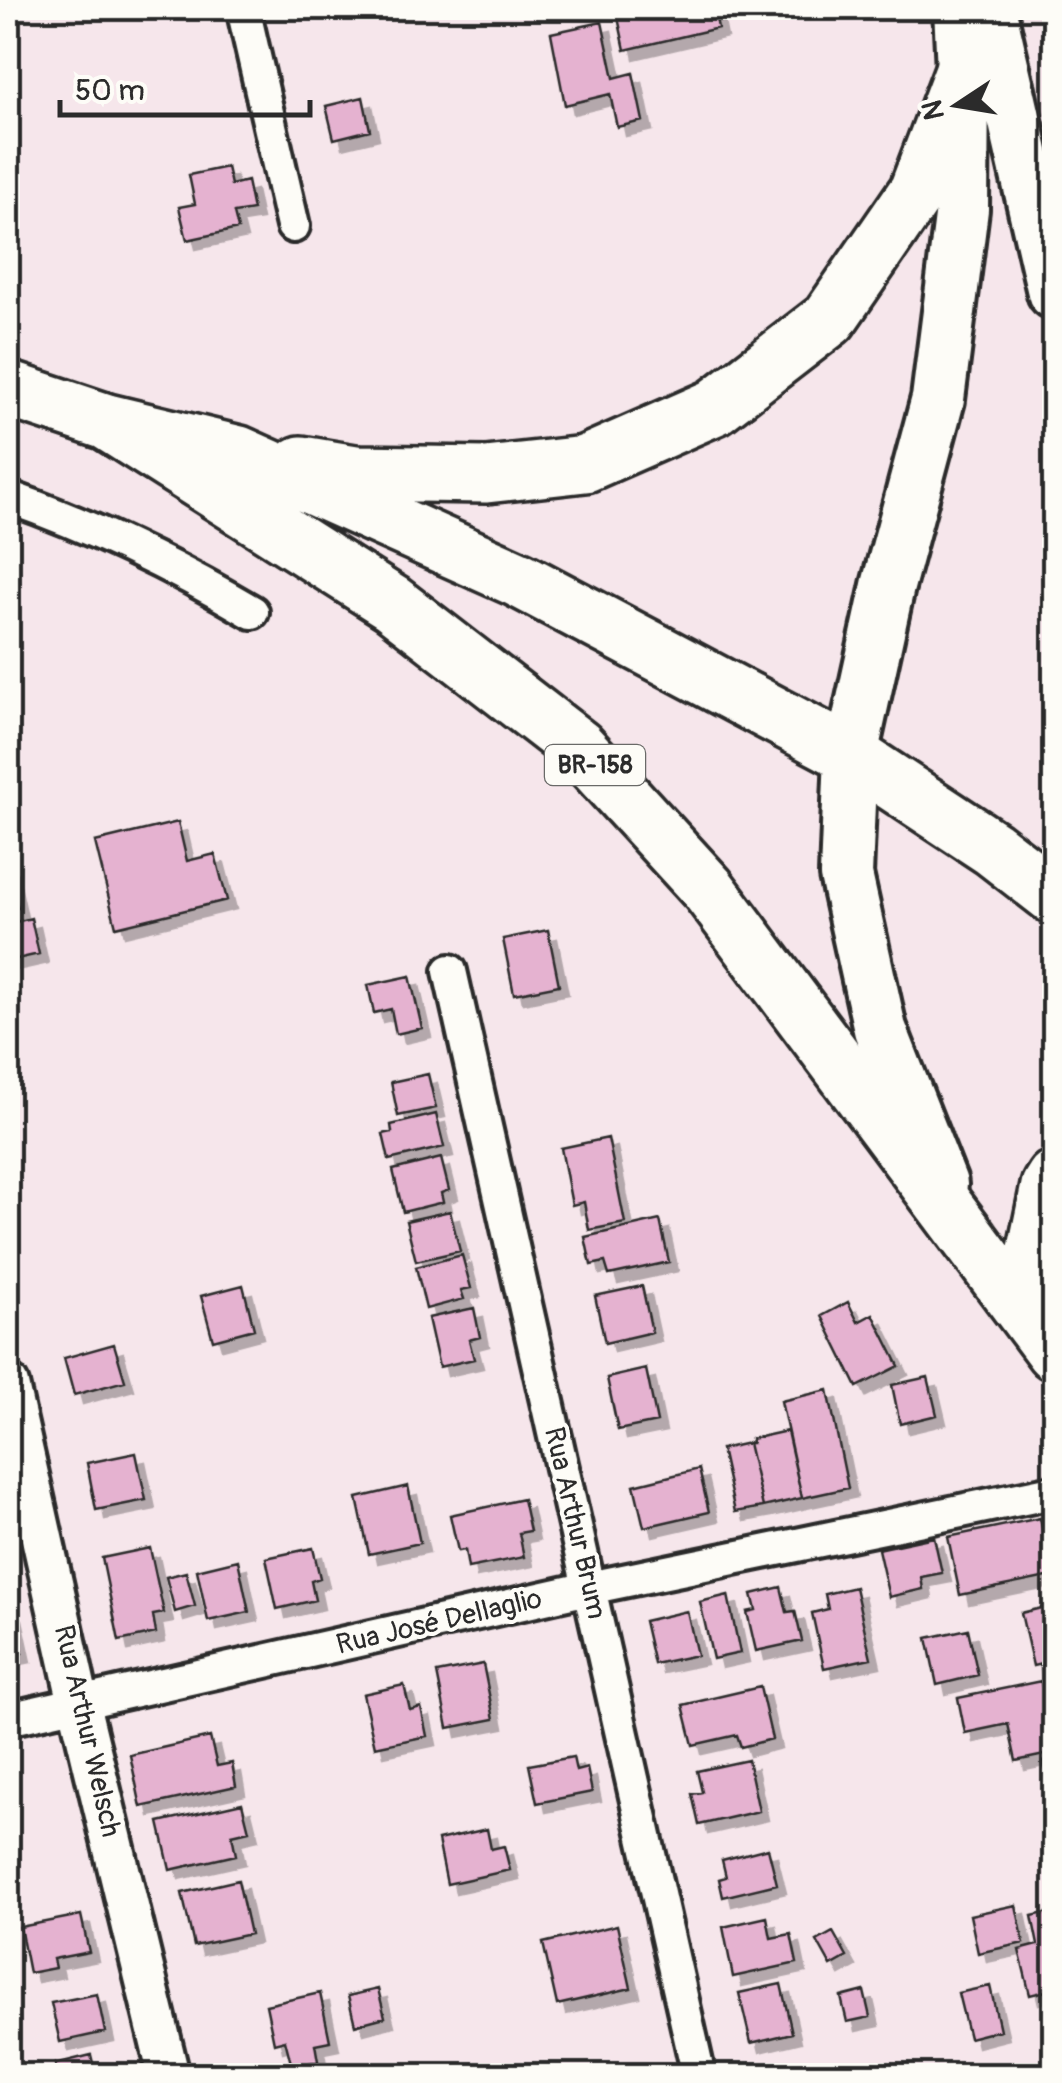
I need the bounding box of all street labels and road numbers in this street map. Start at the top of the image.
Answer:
road number: BR-158 [545,745,645,785]
street label: Rua Arthur Brum [536,1424,614,1622]
street label: Rua José Dellaglio [333,1581,545,1663]
street label: Rua Arthur Welsch [46,1622,128,1840]

